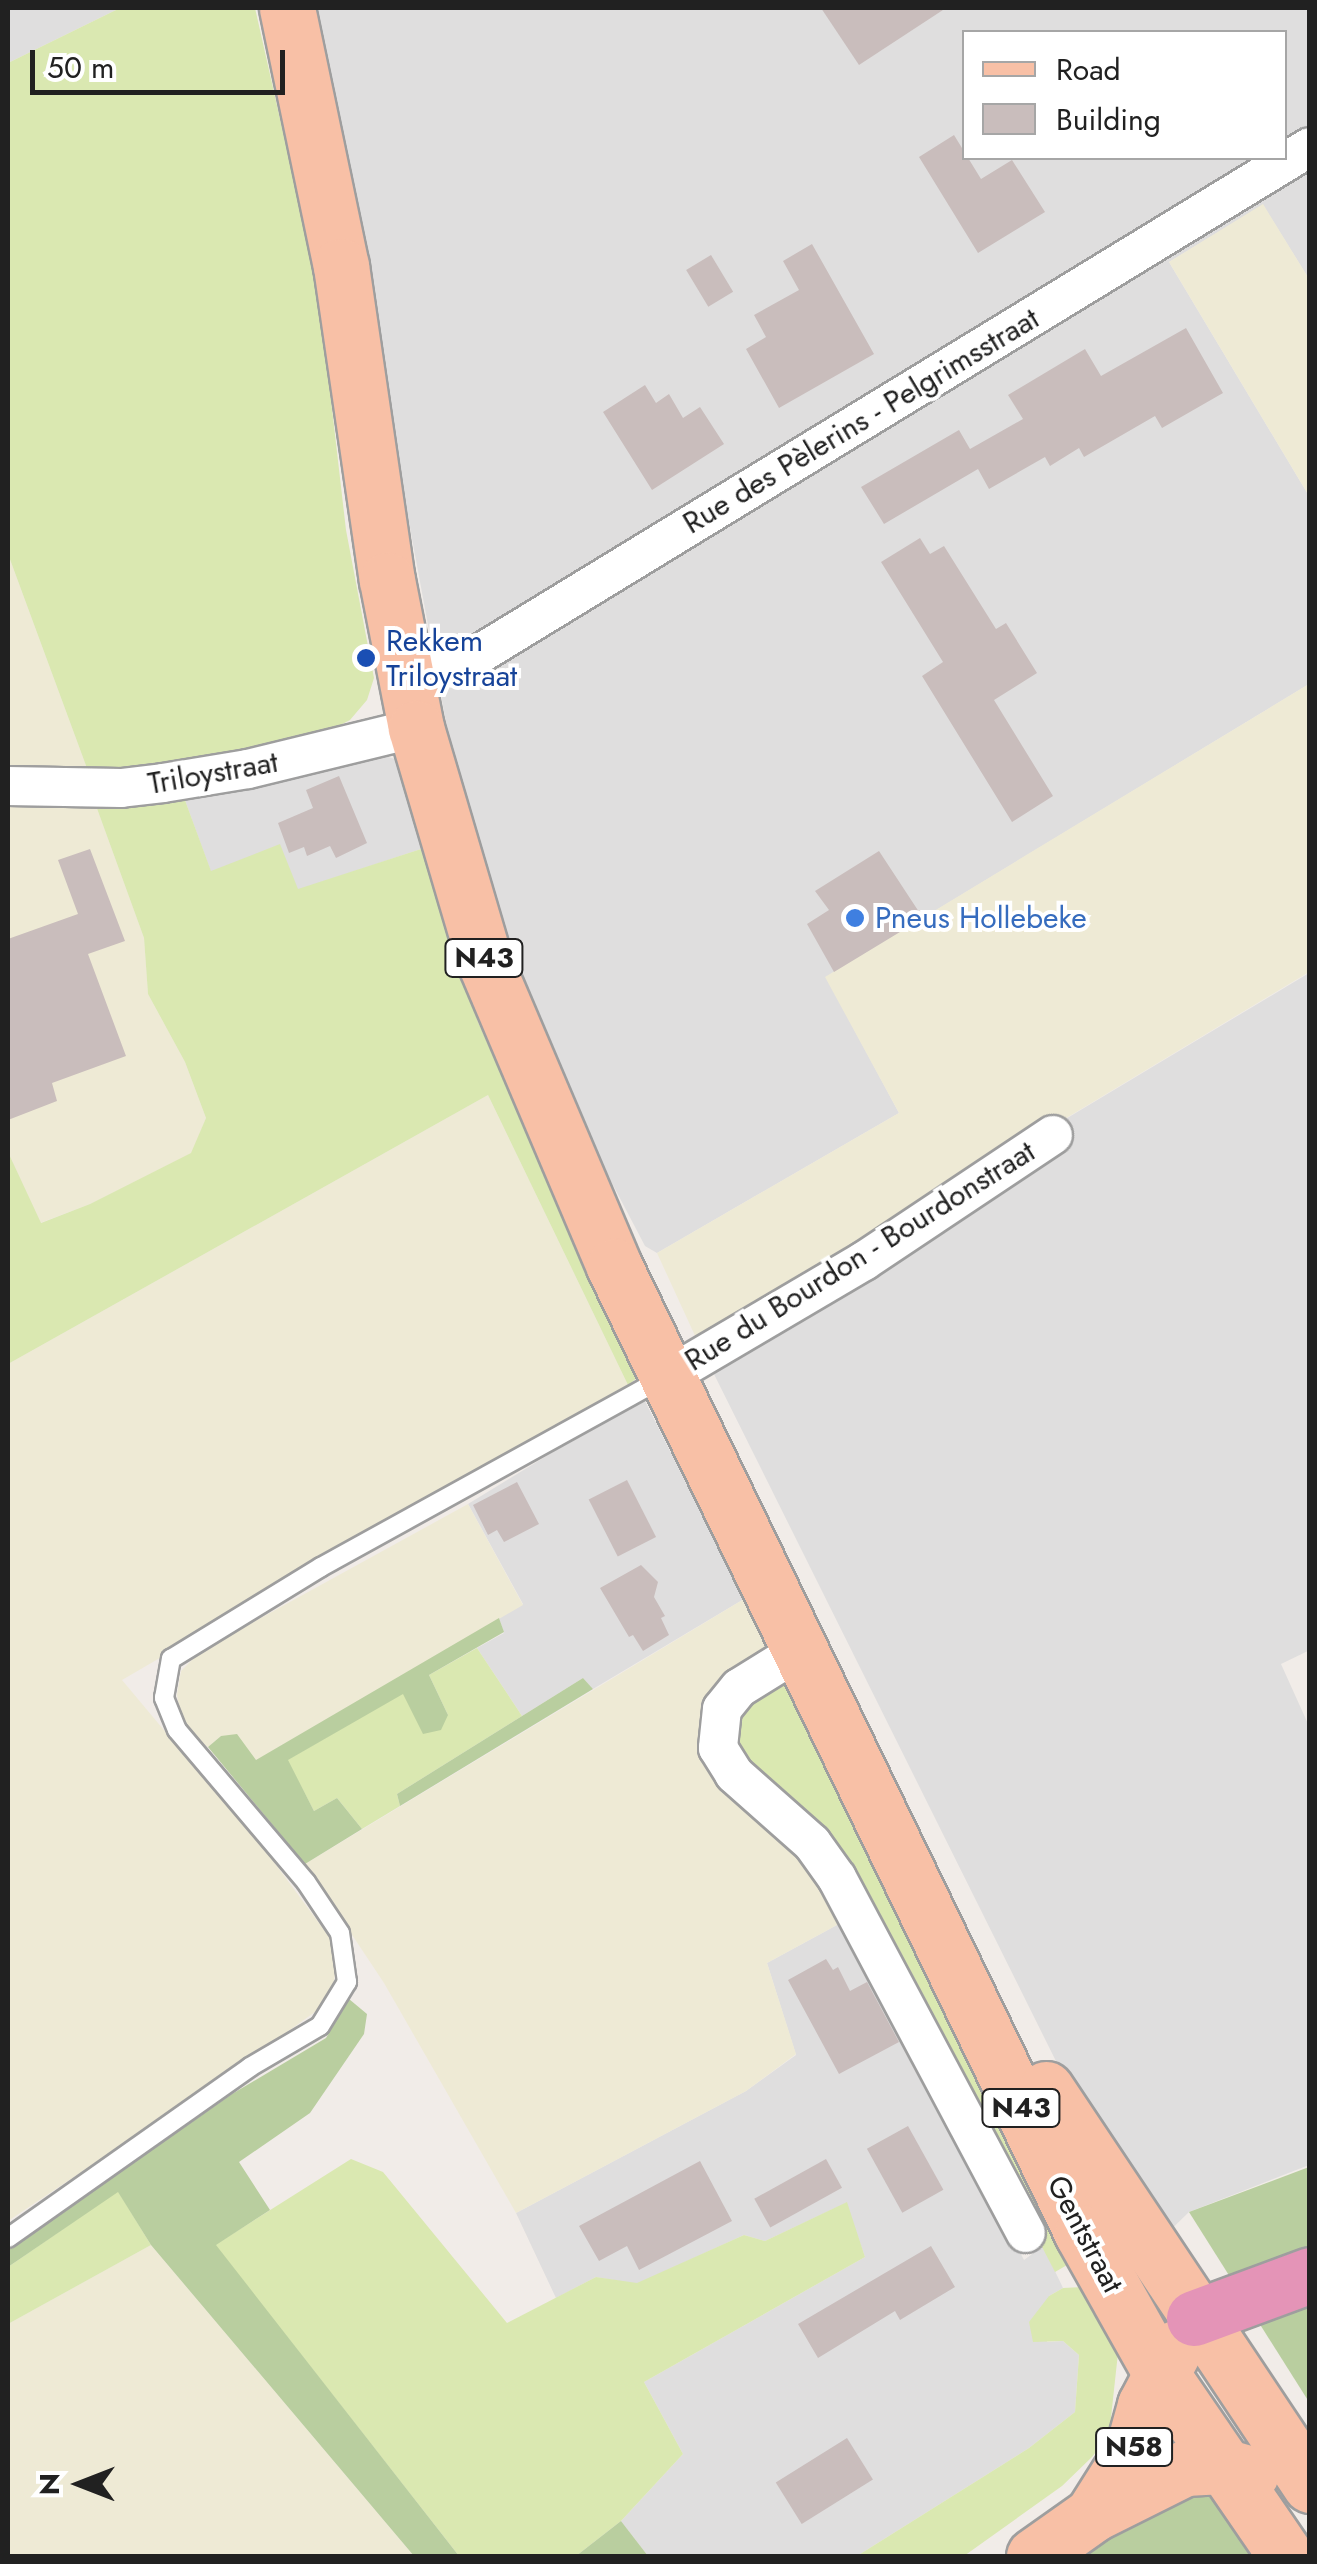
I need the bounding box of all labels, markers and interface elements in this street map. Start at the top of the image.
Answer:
scale bar [35,30,290,92]
legend [962,30,1287,160]
text: 50 m [47,46,114,89]
text: Road [1056,48,1121,91]
text: Building [1056,98,1161,141]
street label: Rue des Pèlerins - Pelgrimsstraat [677,300,1045,542]
place label: Rekkem Triloystraat [386,623,517,694]
marker: Rekkem Triloystraat [355,647,377,669]
street label: Triloystraat [145,744,281,802]
place label: Pneus Hollebeke [875,900,1087,936]
marker: Pneus Hollebeke [844,907,866,929]
road number: N43 [444,935,524,981]
street label: Rue du Bourdon - Bourdonstraat [678,1133,1042,1379]
road number: N43 [981,2085,1061,2131]
street label: Gentstraat [1039,2169,1131,2299]
road number: N58 [1094,2424,1174,2470]
north arrow [30,2434,130,2534]
text: N [29,2473,70,2495]

